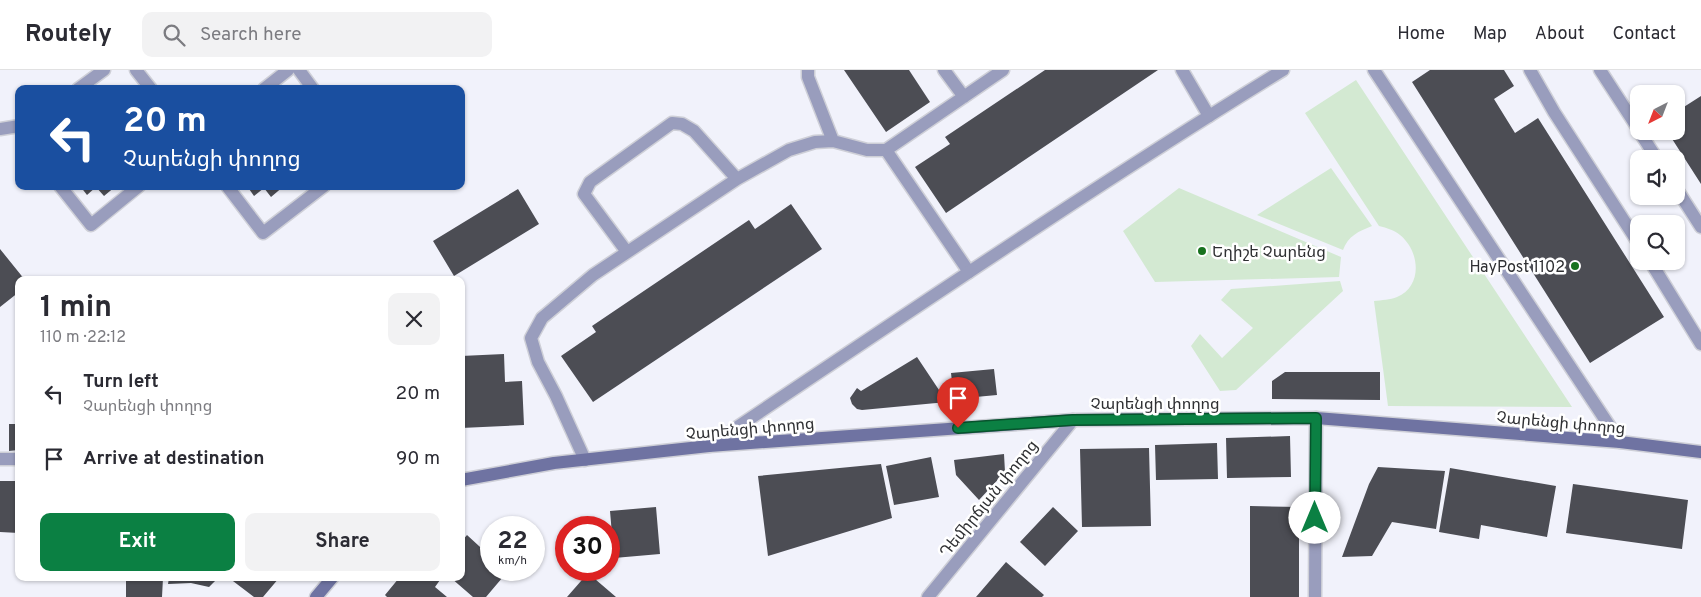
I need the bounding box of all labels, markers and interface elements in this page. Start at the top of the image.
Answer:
search box [142,12,492,57]
text: Routely [25,20,112,50]
icon: search [160,21,188,49]
text: Search here [200,23,301,47]
text: Home [1397,23,1445,46]
text: Map [1473,23,1507,46]
text: About [1535,23,1584,46]
text: Contact [1612,23,1676,46]
north arrow [1630,85,1685,140]
map controls [1630,85,1685,270]
text: 20 m [123,100,207,144]
icon: left [40,105,105,170]
text: Չարենցի փողոց [123,147,301,174]
button: sound [1630,150,1685,205]
button: search [1630,215,1685,270]
place label: Եղիշե Չարենց [1212,243,1326,263]
marker: Եղիշե Չարենց [1196,245,1208,257]
place label: HayPost 1102 [1469,258,1565,278]
marker: HayPost 1102 [1569,260,1581,272]
text: 1 min [40,290,112,327]
button: close [388,293,440,345]
text: 110 m · 22:12 [40,328,126,348]
text: Turn left [83,370,159,394]
pin [937,377,979,428]
icon: left [40,380,68,408]
text: 20 m [396,382,440,406]
icon: arrive [944,384,972,412]
street label: Չարենցի փողոց [1090,395,1220,415]
text: Չարենցի փողոց [83,397,212,417]
street label: Չարենցի փողոց [1496,408,1626,440]
street label: Չարենցի փողոց [685,414,815,446]
street label: Դեմիրճյան փողոց [936,437,1043,562]
icon: arrive [40,445,68,473]
text: Arrive at destination [83,447,264,471]
text: 90 m [396,447,440,471]
position arrow [1288,491,1340,543]
button: Exit [40,513,235,571]
button: Share [245,513,440,571]
speed limit sign: 30 [555,516,620,581]
text: 22 [497,526,528,558]
text: km/h [498,553,527,569]

